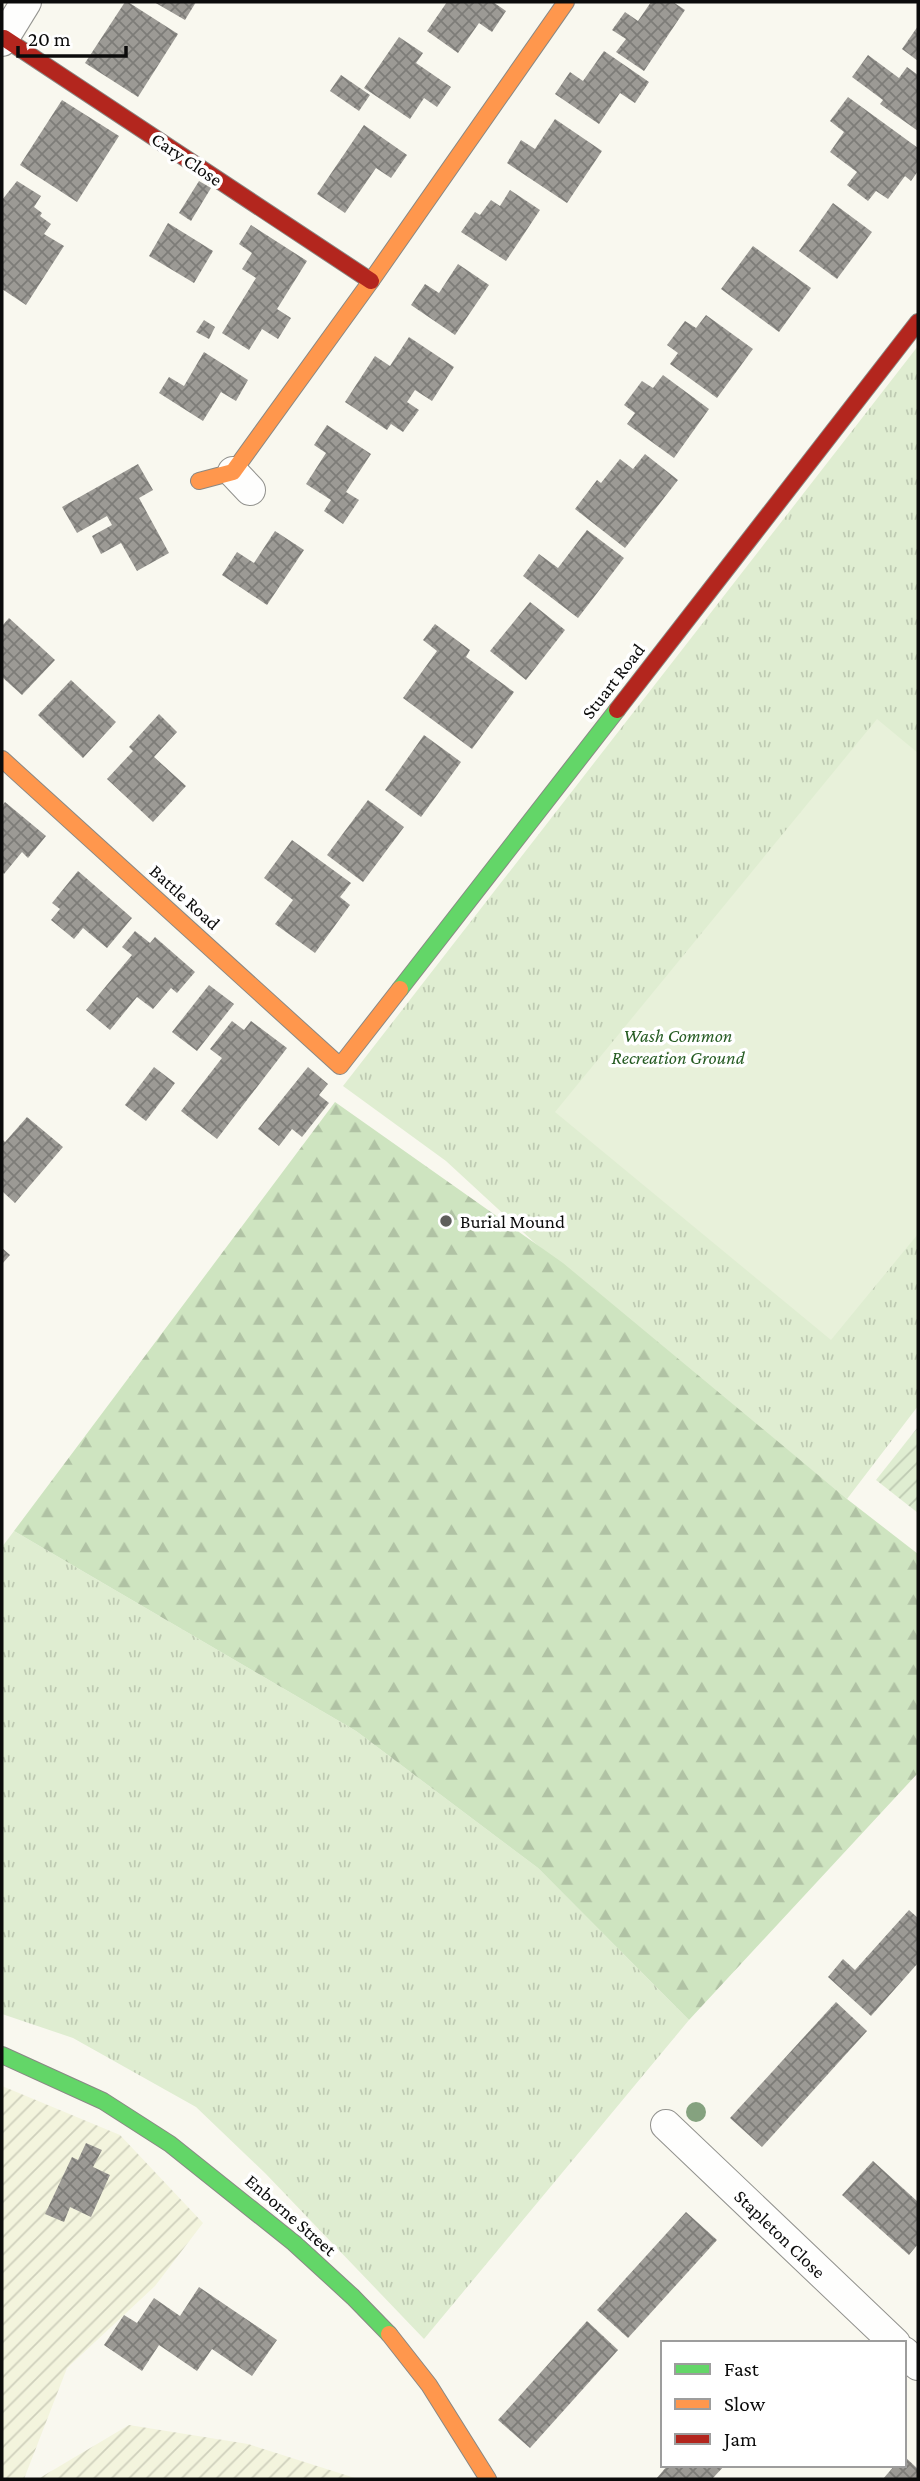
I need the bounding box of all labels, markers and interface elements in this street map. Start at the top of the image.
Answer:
scale bar [18,14,126,58]
text: 20 m [28,27,71,51]
street label: Cary Close [148,128,226,190]
street label: Stuart Road [577,639,649,723]
street label: Battle Road [146,860,224,934]
park label: Wash Common Recreation Ground [611,1025,746,1068]
place label: Burial Mound [460,1211,565,1232]
marker: Burial Mound [438,1213,454,1229]
street label: Enborne Street [241,2170,341,2260]
street label: Stapleton Close [730,2185,830,2283]
legend [661,2341,906,2467]
text: Fast [724,2357,760,2381]
text: Slow [724,2392,766,2416]
text: Jam [722,2427,757,2451]

